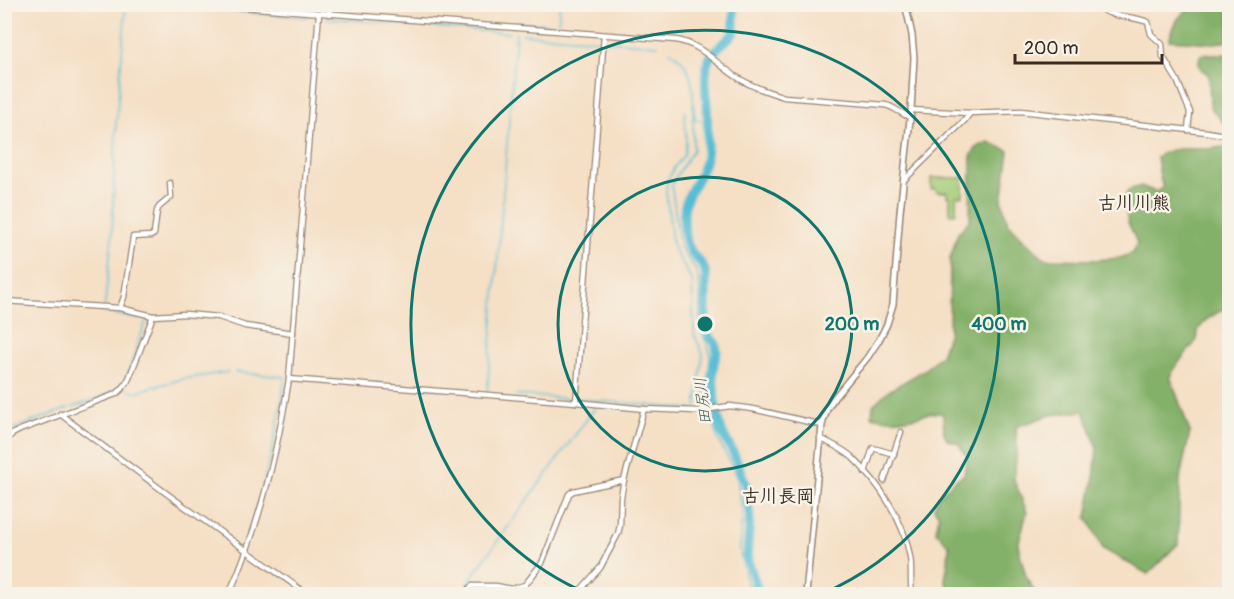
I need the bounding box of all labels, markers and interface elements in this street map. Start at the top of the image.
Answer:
scale bar [1015,27,1162,65]
text: 200 m [1024,37,1079,60]
district label: 古川川熊 [1098,192,1170,215]
text: 200 m [825,313,879,336]
text: 400 m [972,313,1026,336]
centre of rings [695,314,715,334]
water label: 田尻川 [690,376,716,426]
district label: 古川長岡 [742,485,814,508]

